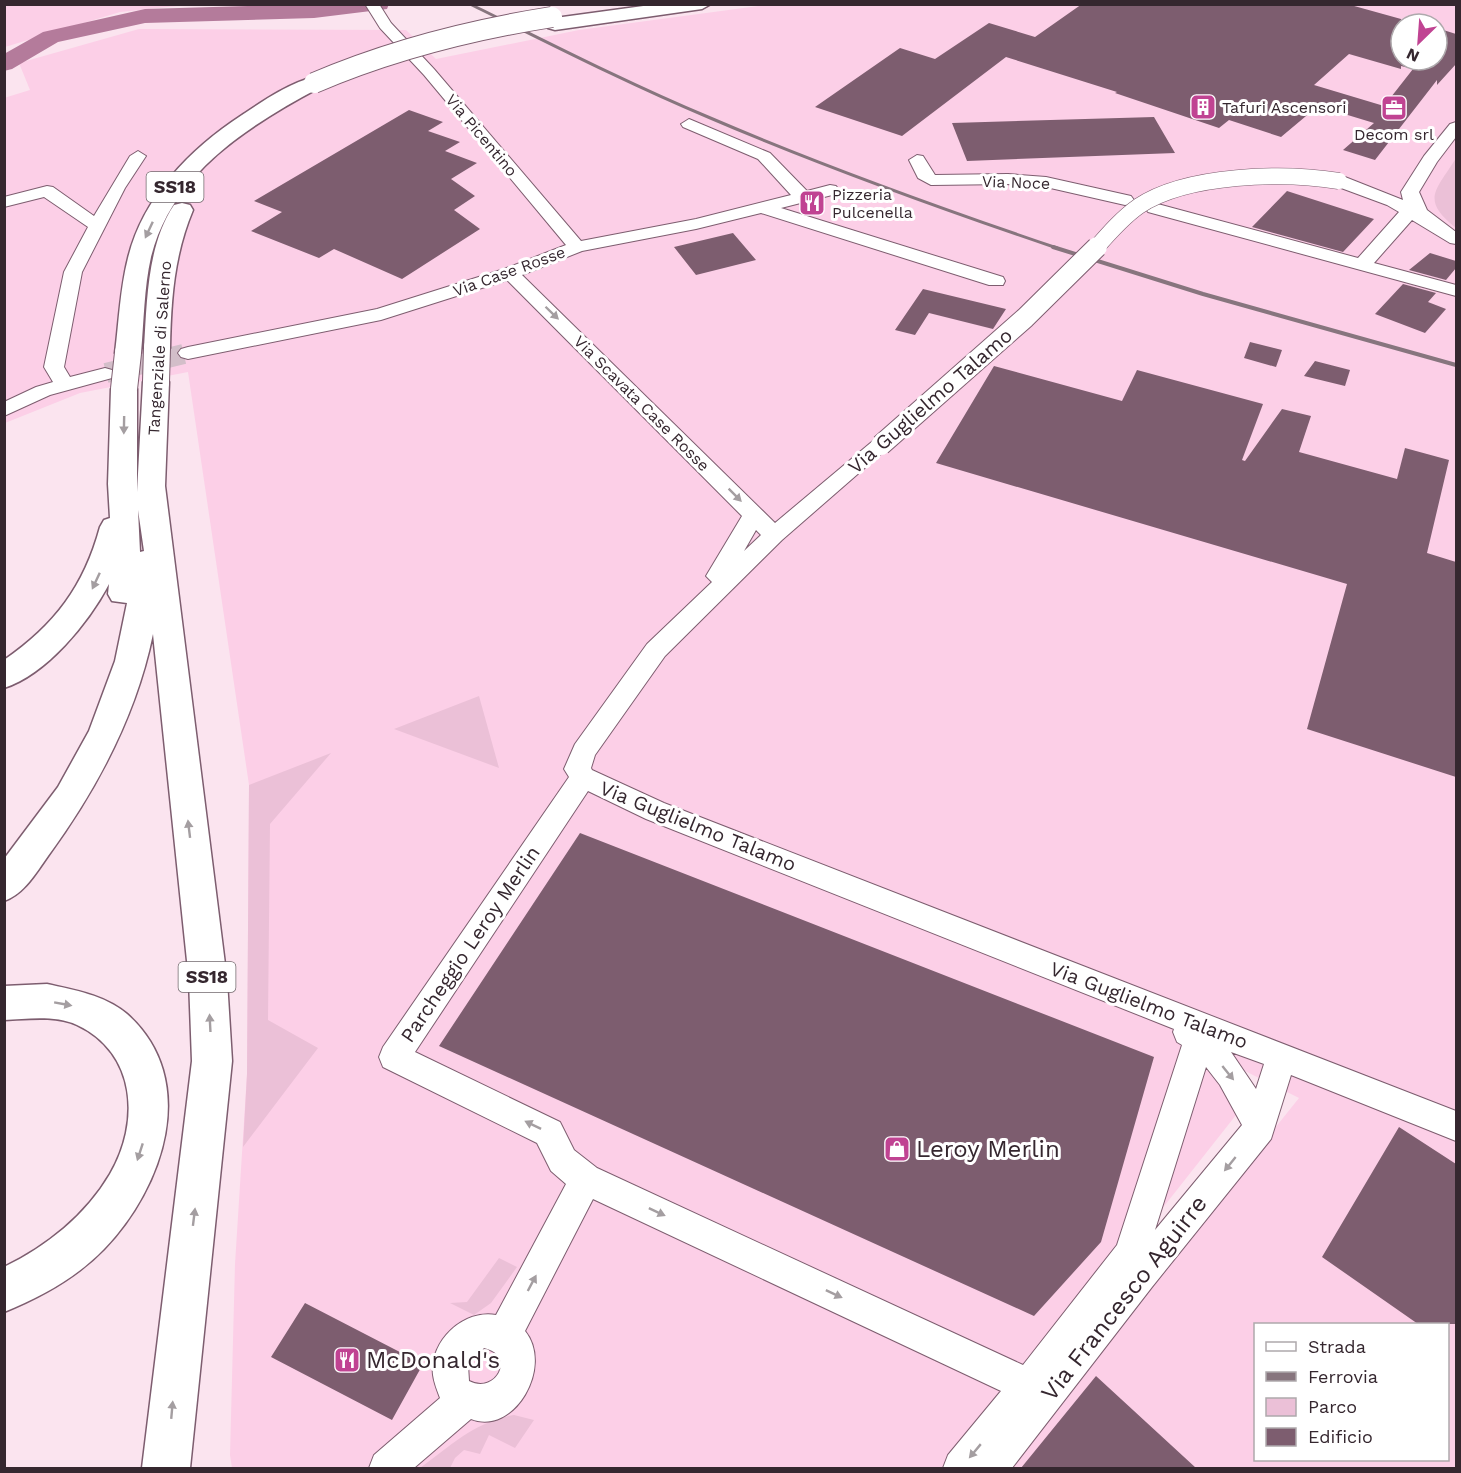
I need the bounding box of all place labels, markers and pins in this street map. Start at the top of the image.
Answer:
building icon: Tafuri Ascensori [1188,92,1218,122]
office icon: Decom srl [1379,93,1409,123]
place label: Tafuri Ascensori [1222,98,1347,117]
place label: Decom srl [1354,125,1434,144]
place label: Pizzeria Pulcenella [832,185,913,222]
restaurant icon: Pizzeria Pulcenella [797,188,827,218]
shop icon: Leroy Merlin [882,1134,912,1164]
place label: Leroy Merlin [916,1135,1060,1163]
restaurant icon: McDonald's [332,1345,362,1375]
place label: McDonald's [366,1346,500,1374]

